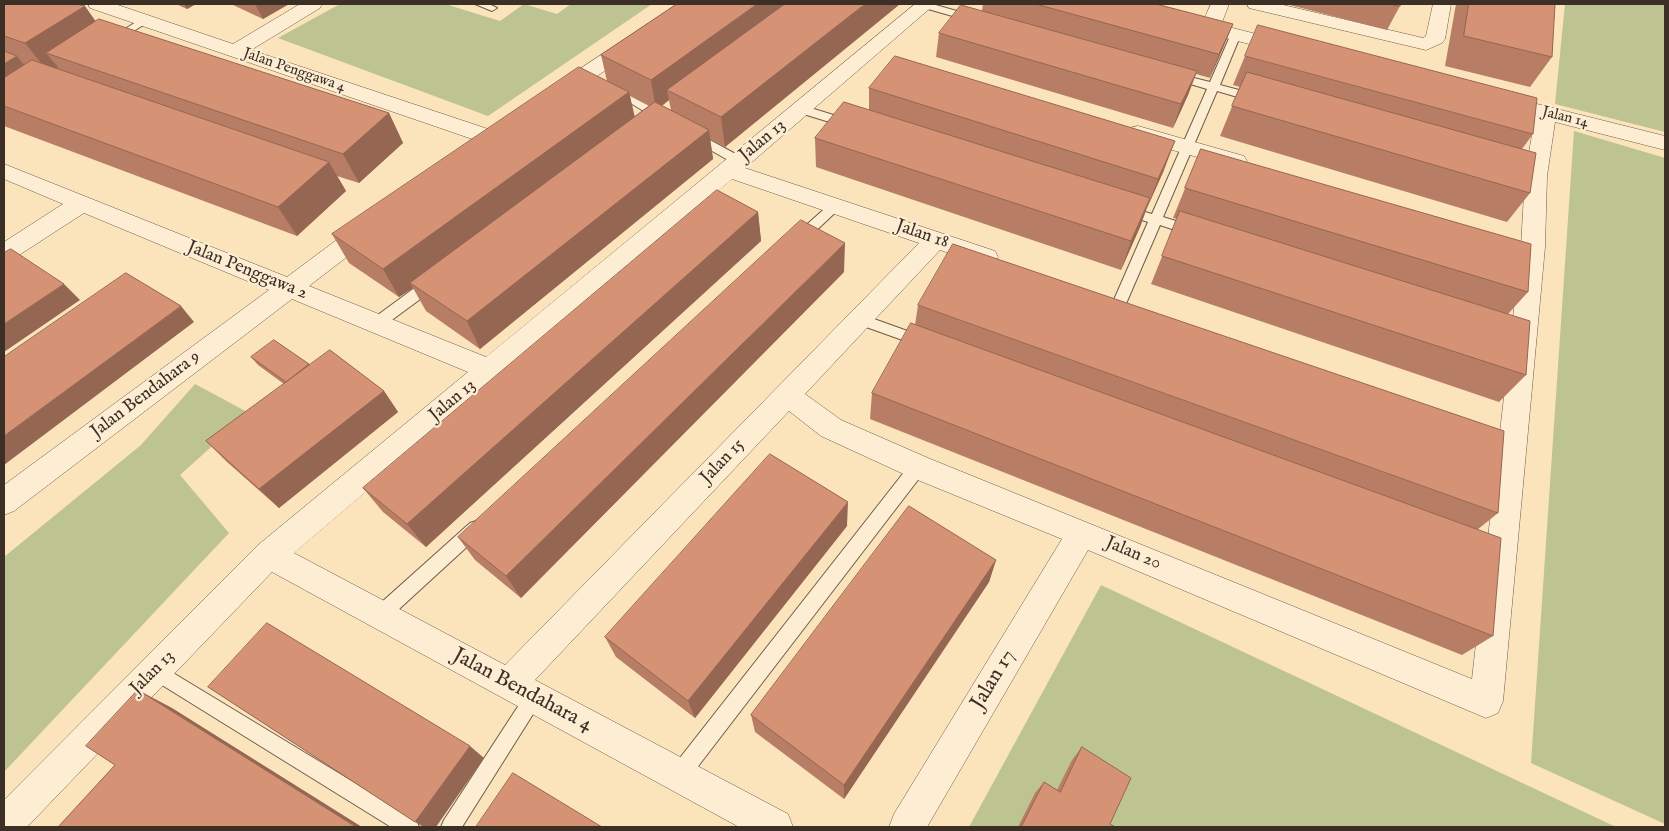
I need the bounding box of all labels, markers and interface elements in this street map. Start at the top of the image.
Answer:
street label: Jalan Penggawa 4 [241,45,347,97]
street label: Jalan 14 [1540,104,1590,132]
street label: Jalan 13 [735,115,791,167]
street label: Jalan 18 [893,216,951,254]
street label: Jalan Penggawa 2 [184,237,310,305]
street label: Jalan Bendahara 9 [87,347,205,443]
street label: Jalan 13 [425,375,481,427]
street label: Jalan 15 [696,435,750,489]
street label: Jalan 20 [1102,533,1164,575]
street label: Jalan Bendahara 4 [448,644,596,738]
street label: Jalan 13 [126,646,180,700]
street label: Jalan 17 [966,646,1022,714]

